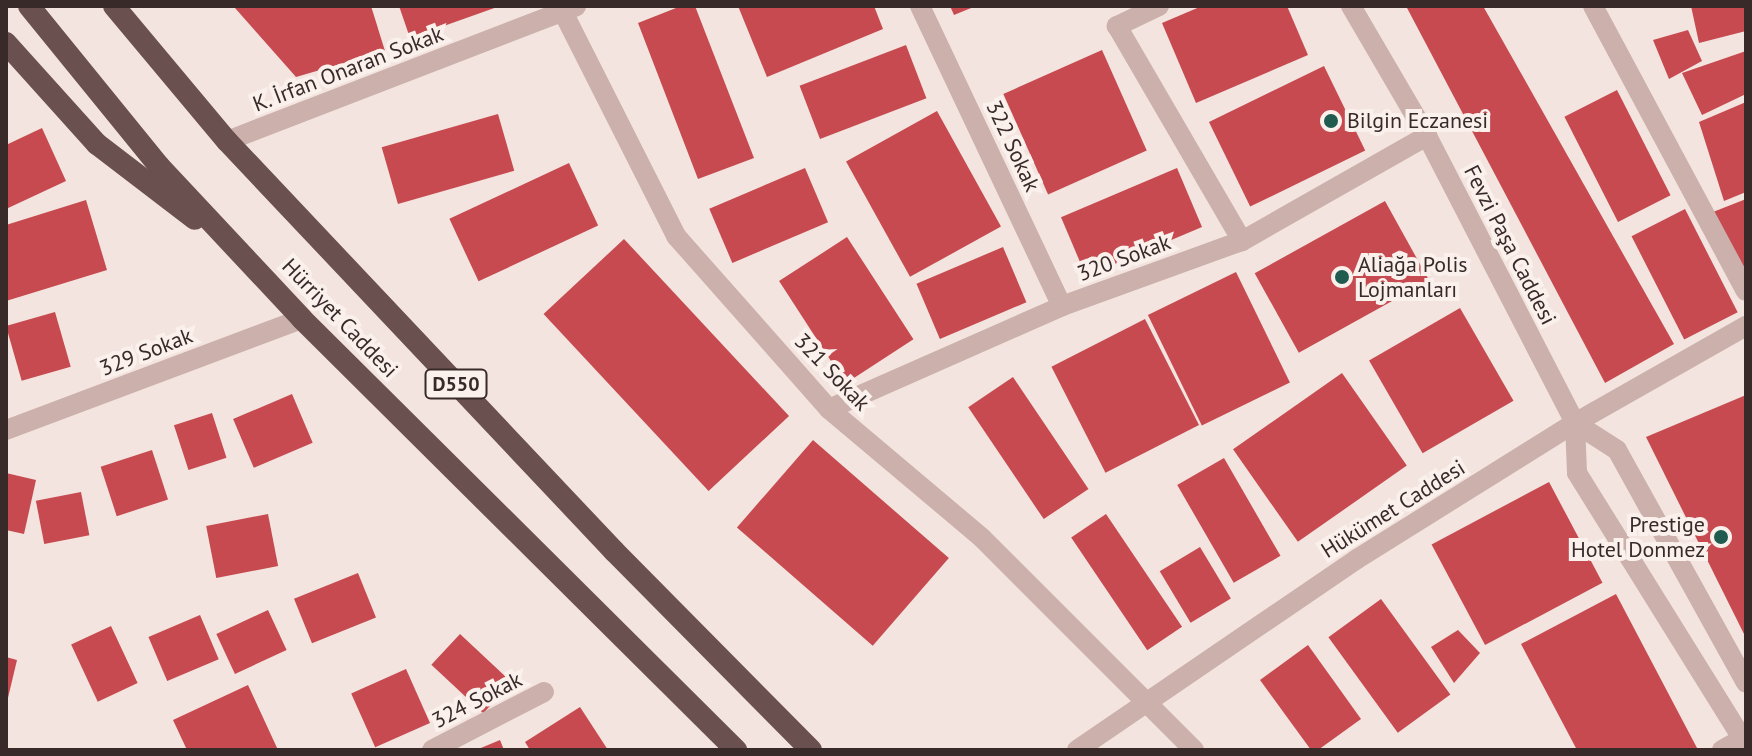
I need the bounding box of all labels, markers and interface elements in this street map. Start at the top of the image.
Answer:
street label: K. İrfan Onaran Sokak [248,20,448,118]
street label: 322 Sokak [980,96,1046,196]
place label: Bilgin Eczanesi [1347,108,1488,134]
marker: Bilgin Eczanesi [1322,112,1340,130]
street label: Fevzi Paşa Caddesi [1458,161,1562,329]
street label: 320 Sokak [1074,229,1174,287]
place label: Aliağa Polis Lojmanları [1358,251,1468,302]
street label: Hürriyet Caddesi [277,253,403,383]
marker: Aliağa Polis Lojmanları [1333,268,1351,286]
street label: 329 Sokak [96,322,196,382]
street label: 321 Sokak [789,328,875,416]
road number: D550 [424,368,488,400]
street label: Hükümet Caddesi [1316,454,1470,564]
place label: Prestige Hotel Donmez [1571,511,1705,562]
marker: Prestige Hotel Donmez [1712,528,1730,546]
street label: 324 Sokak [428,666,526,734]

